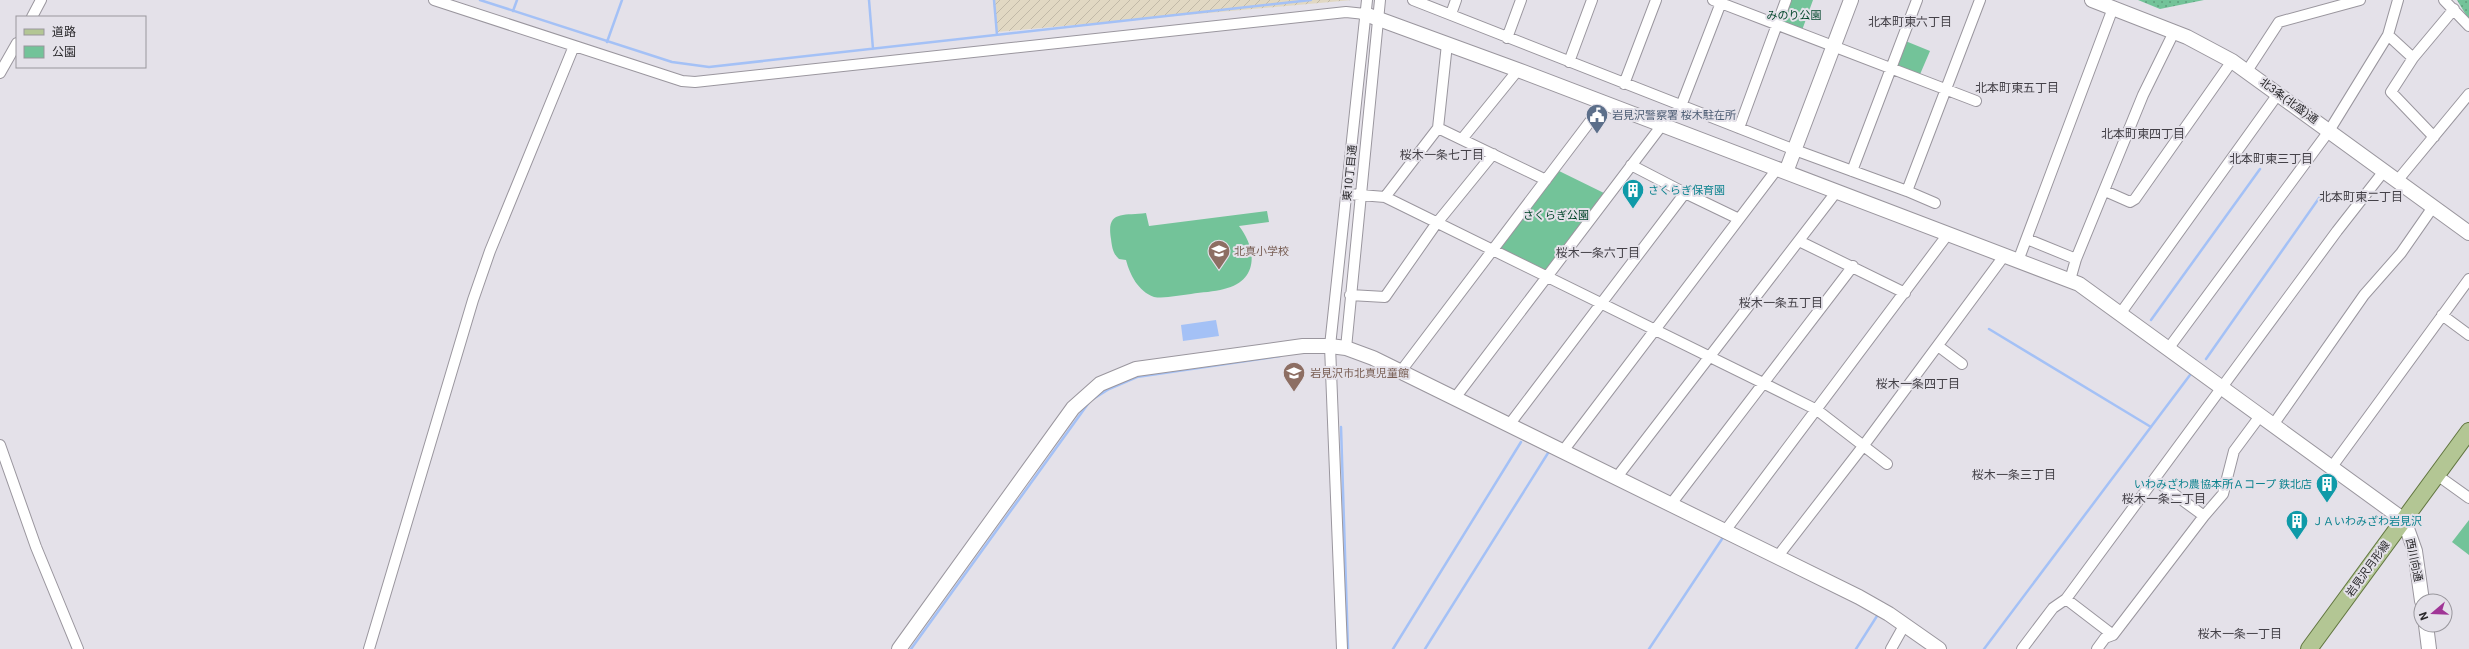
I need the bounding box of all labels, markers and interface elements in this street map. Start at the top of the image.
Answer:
park label: みのり公園 [1767,9,1822,22]
district label: 北本町東六丁目 [1868,15,1952,29]
legend [16,16,146,68]
text: 道路 [52,25,76,39]
text: 公園 [52,45,76,59]
street label: 北3条(北盛)通 [2257,76,2321,126]
district label: 北本町東五丁目 [1975,81,2059,95]
public building icon: 岩見沢警察署 桜木駐在所 [1584,102,1610,135]
place label: 岩見沢警察署 桜木駐在所 [1612,109,1737,122]
district label: 北本町東四丁目 [2101,127,2185,141]
street label: 東10丁目通 [1341,144,1359,202]
district label: 桜木一条七丁目 [1400,148,1484,162]
district label: 北本町東三丁目 [2229,152,2313,166]
building icon: さくらぎ保育園 [1620,177,1646,210]
place label: さくらぎ保育園 [1648,184,1725,197]
district label: 北本町東二丁目 [2319,190,2403,204]
park label: さくらぎ公園 [1523,209,1589,222]
school or university icon: 北真小学校 [1206,238,1232,271]
place label: 北真小学校 [1234,245,1289,258]
district label: 桜木一条六丁目 [1556,246,1640,260]
district label: 桜木一条五丁目 [1739,296,1823,310]
school or university icon: 岩見沢市北真児童館 [1281,360,1307,393]
place label: 岩見沢市北真児童館 [1310,367,1409,380]
district label: 桜木一条四丁目 [1876,377,1960,391]
district label: 桜木一条三丁目 [1972,468,2056,482]
building icon: いわみざわ農協本所Ａコープ 鉄北店 [2314,471,2340,504]
place label: いわみざわ農協本所Ａコープ 鉄北店 [2134,478,2312,491]
district label: 桜木一条二丁目 [2122,492,2206,506]
building icon: ＪＡいわみざわ岩見沢 [2284,508,2310,541]
place label: ＪＡいわみざわ岩見沢 [2312,515,2422,528]
street label: 西川向通 [2403,537,2425,583]
street label: 岩見沢月形線 [2343,538,2393,600]
north arrow [2413,593,2453,633]
text: N [2417,610,2431,622]
district label: 桜木一条一丁目 [2198,627,2282,641]

